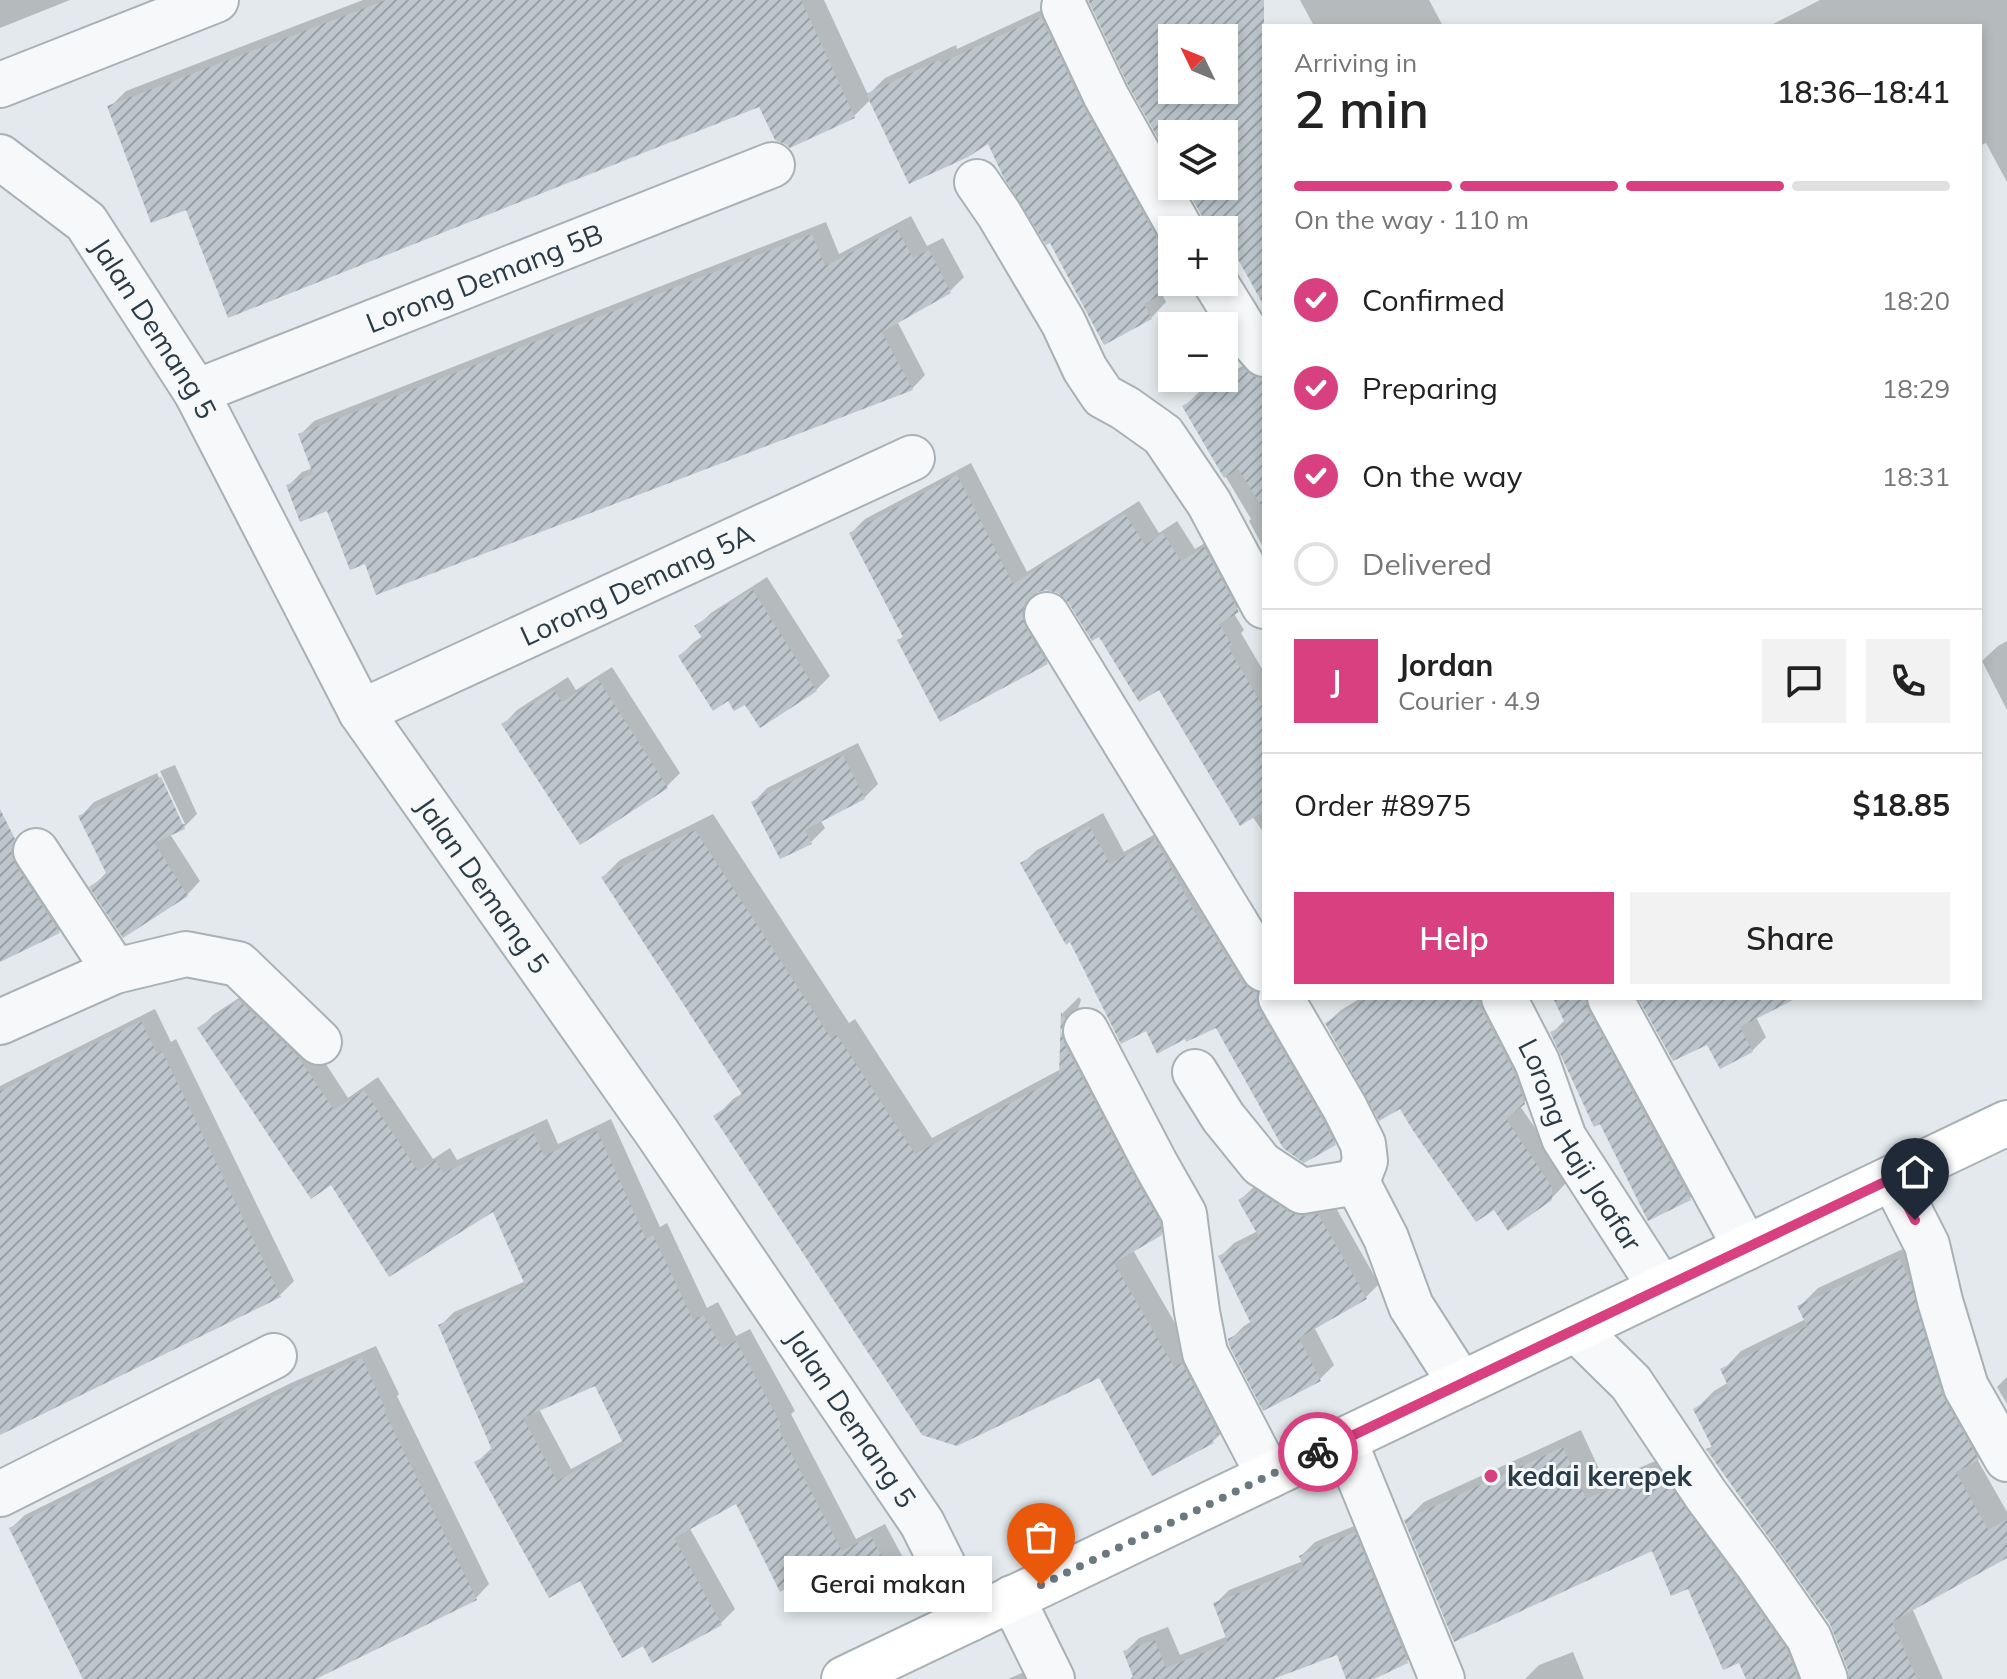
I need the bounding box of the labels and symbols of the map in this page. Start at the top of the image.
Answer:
north arrow [1158,24,1238,104]
street label: Lorong Demang 5B [361,215,608,340]
street label: Jalan Demang 5 [84,231,225,425]
street label: Lorong Demang 5A [515,515,760,653]
street label: Jalan Demang 5 [409,790,557,980]
street label: Lorong Haji Jaafar [1511,1032,1651,1258]
pin [1881,1138,1949,1220]
street label: Jalan Demang 5 [778,1322,924,1514]
courier [1278,1412,1358,1492]
place label: kedai kerepek [1507,1458,1693,1493]
marker: kedai kerepek [1482,1467,1500,1485]
pin [1007,1503,1075,1585]
callout: Gerai makan [785,1557,993,1613]

